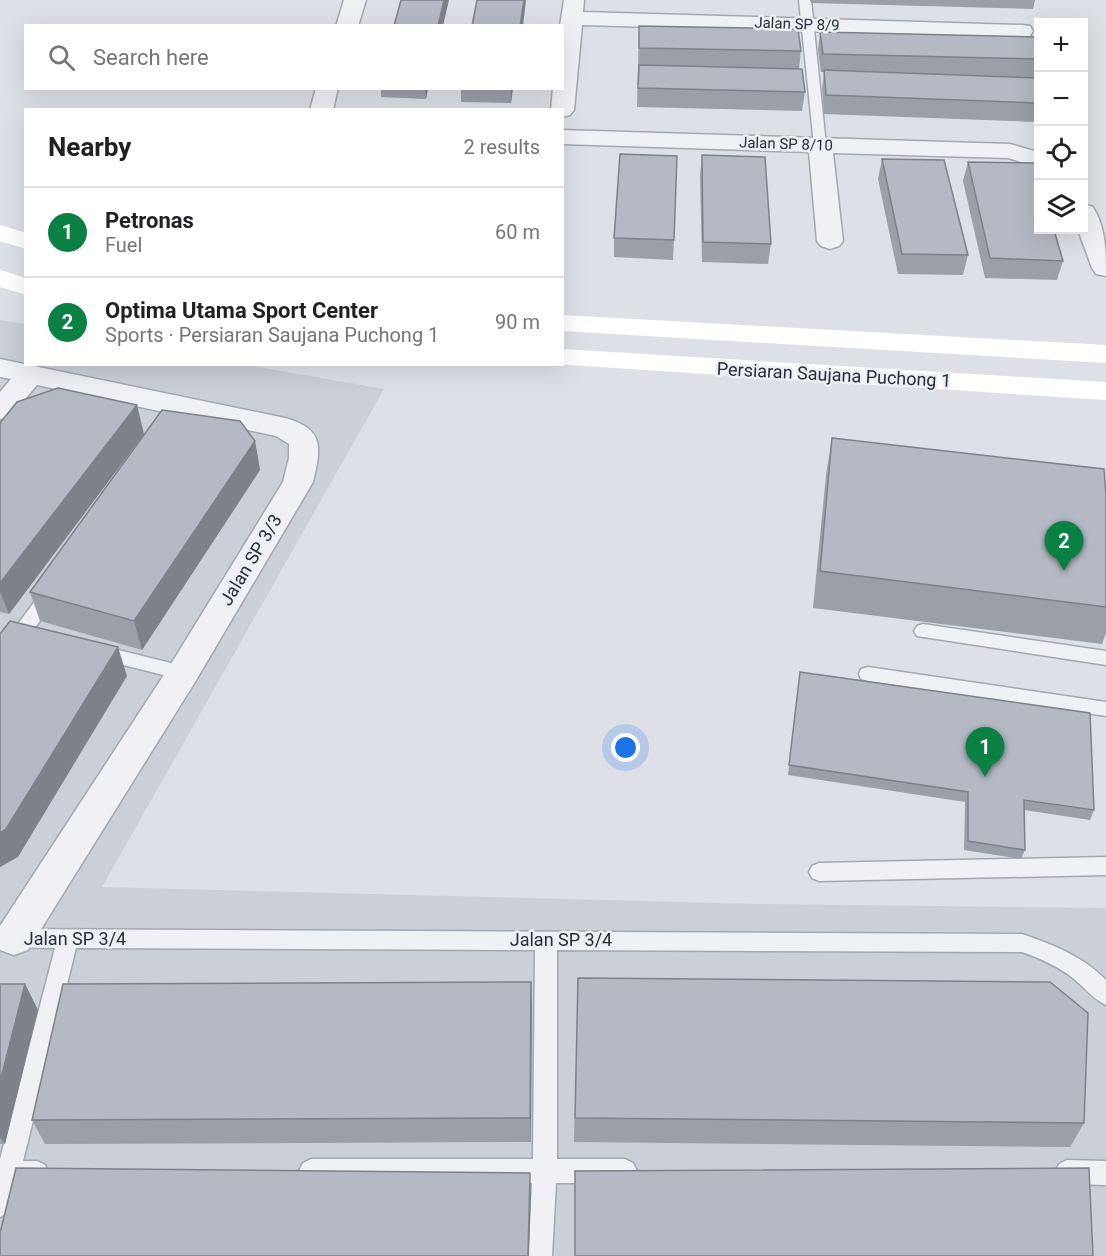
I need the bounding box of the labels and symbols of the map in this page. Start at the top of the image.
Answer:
street label: Jalan SP 8/9 [754,14,840,34]
street label: Jalan SP 8/10 [739,133,833,155]
street label: Persiaran Saujana Puchong 1 [716,358,952,391]
street label: Jalan SP 3/3 [215,510,286,609]
pin: 2 [1044,522,1084,571]
pin: 1 [966,728,1004,777]
your location [611,733,640,762]
street label: Jalan SP 3/4 [24,928,126,949]
street label: Jalan SP 3/4 [510,929,612,950]

